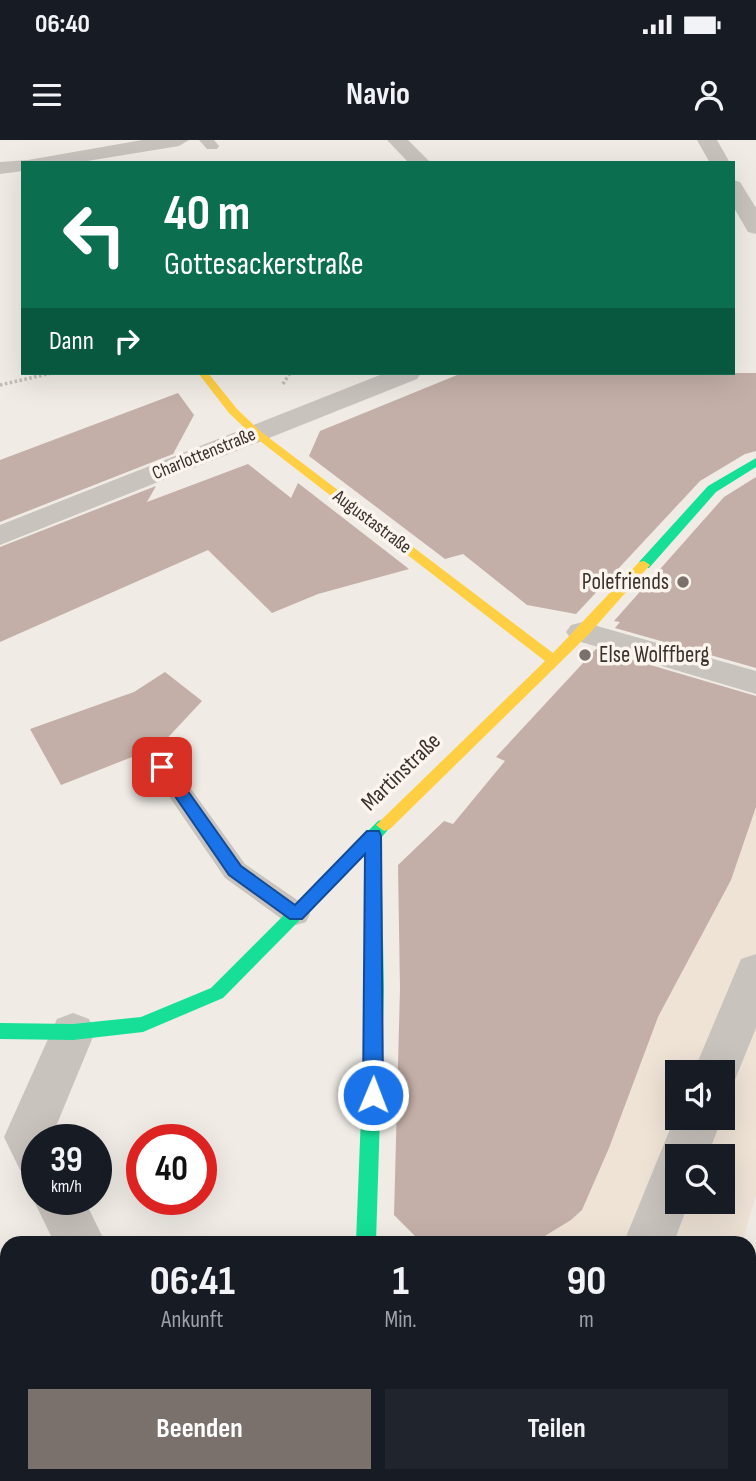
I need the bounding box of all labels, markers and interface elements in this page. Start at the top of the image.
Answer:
text: 06:40 [35,9,90,40]
text: Navio [346,75,410,114]
icon: menu [28,76,66,114]
icon: person [690,76,728,114]
text: 40 m [164,185,250,244]
icon: left [49,189,140,280]
text: Gottesackerstraße [164,245,364,284]
icon: right [108,322,146,360]
text: Dann [49,326,94,357]
street label: Charlottenstraße [149,423,259,485]
street label: Augustastraße [327,484,416,559]
place label: Polefriends [582,568,669,596]
marker: Polefriends [675,574,691,590]
place label: Else Wolffberg [599,641,709,669]
marker: Else Wolffberg [577,647,593,663]
street label: Martinstraße [355,727,447,817]
pin [132,737,192,797]
icon: arrive [143,748,181,786]
position arrow [336,1058,410,1132]
map controls [665,1060,735,1214]
button: sound [665,1060,735,1130]
speed limit sign: 40 [126,1124,217,1215]
text: 39 [50,1139,83,1182]
button: search [665,1144,735,1214]
text: km/h [51,1176,82,1197]
text: 06:41 [150,1256,235,1307]
text: 1 [392,1256,409,1307]
text: 90 [566,1256,606,1307]
text: Ankunft [161,1306,223,1334]
text: Min. [385,1306,417,1334]
text: m [579,1306,594,1334]
button: Beenden [28,1389,371,1469]
button: Teilen [385,1389,728,1469]

